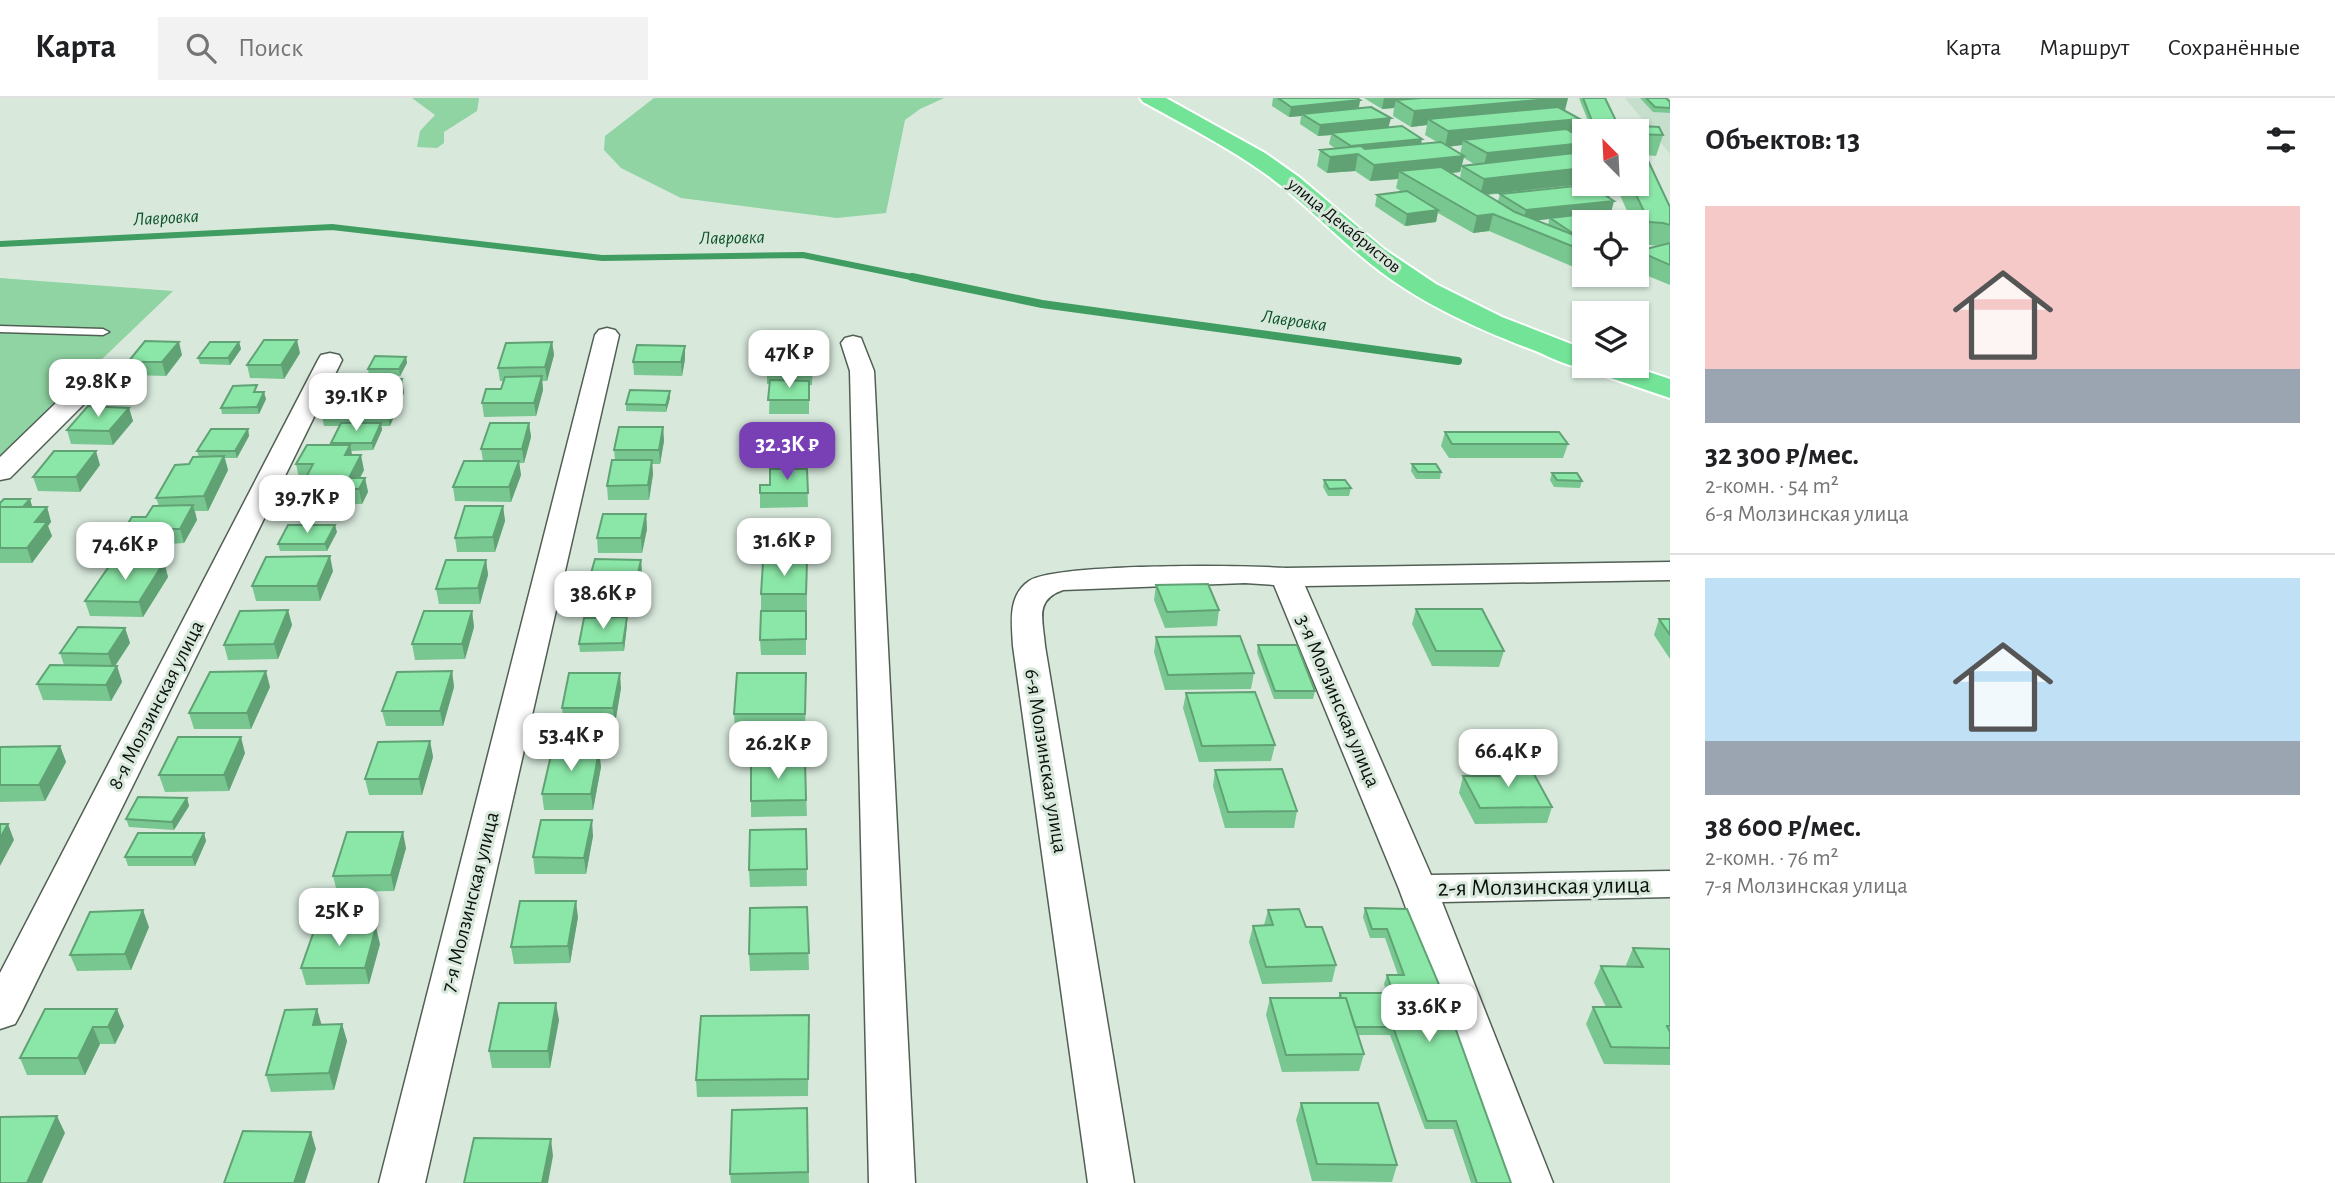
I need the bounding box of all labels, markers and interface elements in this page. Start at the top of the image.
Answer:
search box [158,17,648,80]
icon: search [182,29,220,67]
text: Карта [35,31,116,64]
text: Поиск [238,35,303,61]
text: Карта [1945,36,2001,60]
text: Маршрут [2039,36,2129,60]
text: Сохранённые [2167,36,2300,60]
north arrow [1572,119,1648,196]
map controls [1572,119,1649,378]
icon: filters [2262,121,2300,159]
text: Объектов: 13 [1705,125,1860,155]
street label: улица Декабристов [1283,174,1405,277]
water label: Лавровка [132,207,199,229]
button: locate [1572,210,1649,287]
water label: Лавровка [698,228,765,248]
icon: home [1940,252,2066,378]
button: layers [1572,301,1649,378]
water label: Лавровка [1259,307,1328,335]
pin: 47K ₽ [740,330,838,390]
text: 47K ₽ [764,341,814,364]
pin: 29.8K ₽ [33,360,163,419]
text: 29.8K ₽ [65,370,131,393]
pin: 39.1K ₽ [291,374,421,433]
text: 39.1K ₽ [325,384,387,407]
pin: 32.3K ₽ [722,422,852,482]
text: 32.3K ₽ [755,433,819,456]
text: 32 300 ₽/мес. [1705,440,1859,470]
text: 2-комн. · 54 m² [1705,475,1839,498]
pin: 39.7K ₽ [242,476,372,535]
text: 39.7K ₽ [275,486,339,509]
text: 6-я Молзинская улица [1705,503,1909,526]
pin: 31.6K ₽ [719,518,849,578]
pin: 74.6K ₽ [60,522,190,582]
text: 31.6K ₽ [753,529,815,552]
text: 74.6K ₽ [92,533,158,556]
pin: 38.6K ₽ [538,572,668,631]
text: 38.6K ₽ [570,582,636,605]
street label: 3-я Молзинская улица [1292,612,1384,791]
street label: 8-я Молзинская улица [104,617,208,793]
icon: home [1940,624,2066,750]
street label: 6-я Молзинская улица [1021,667,1071,855]
pin: 53.4K ₽ [506,714,636,773]
pin: 26.2K ₽ [713,722,843,781]
text: 53.4K ₽ [539,724,603,747]
pin: 66.4K ₽ [1443,730,1573,789]
text: 26.2K ₽ [745,732,811,755]
text: 66.4K ₽ [1475,740,1541,763]
street label: 7-я Молзинская улица [437,809,503,994]
text: 38 600 ₽/мес. [1705,812,1861,842]
text: 2-комн. · 76 m² [1705,847,1839,870]
street label: 2-я Молзинская улица [1437,873,1651,901]
text: 7-я Молзинская улица [1705,875,1908,898]
pin: 25K ₽ [290,888,388,948]
text: 25K ₽ [315,899,363,922]
pin: 33.6K ₽ [1364,984,1494,1044]
text: 33.6K ₽ [1397,995,1461,1018]

